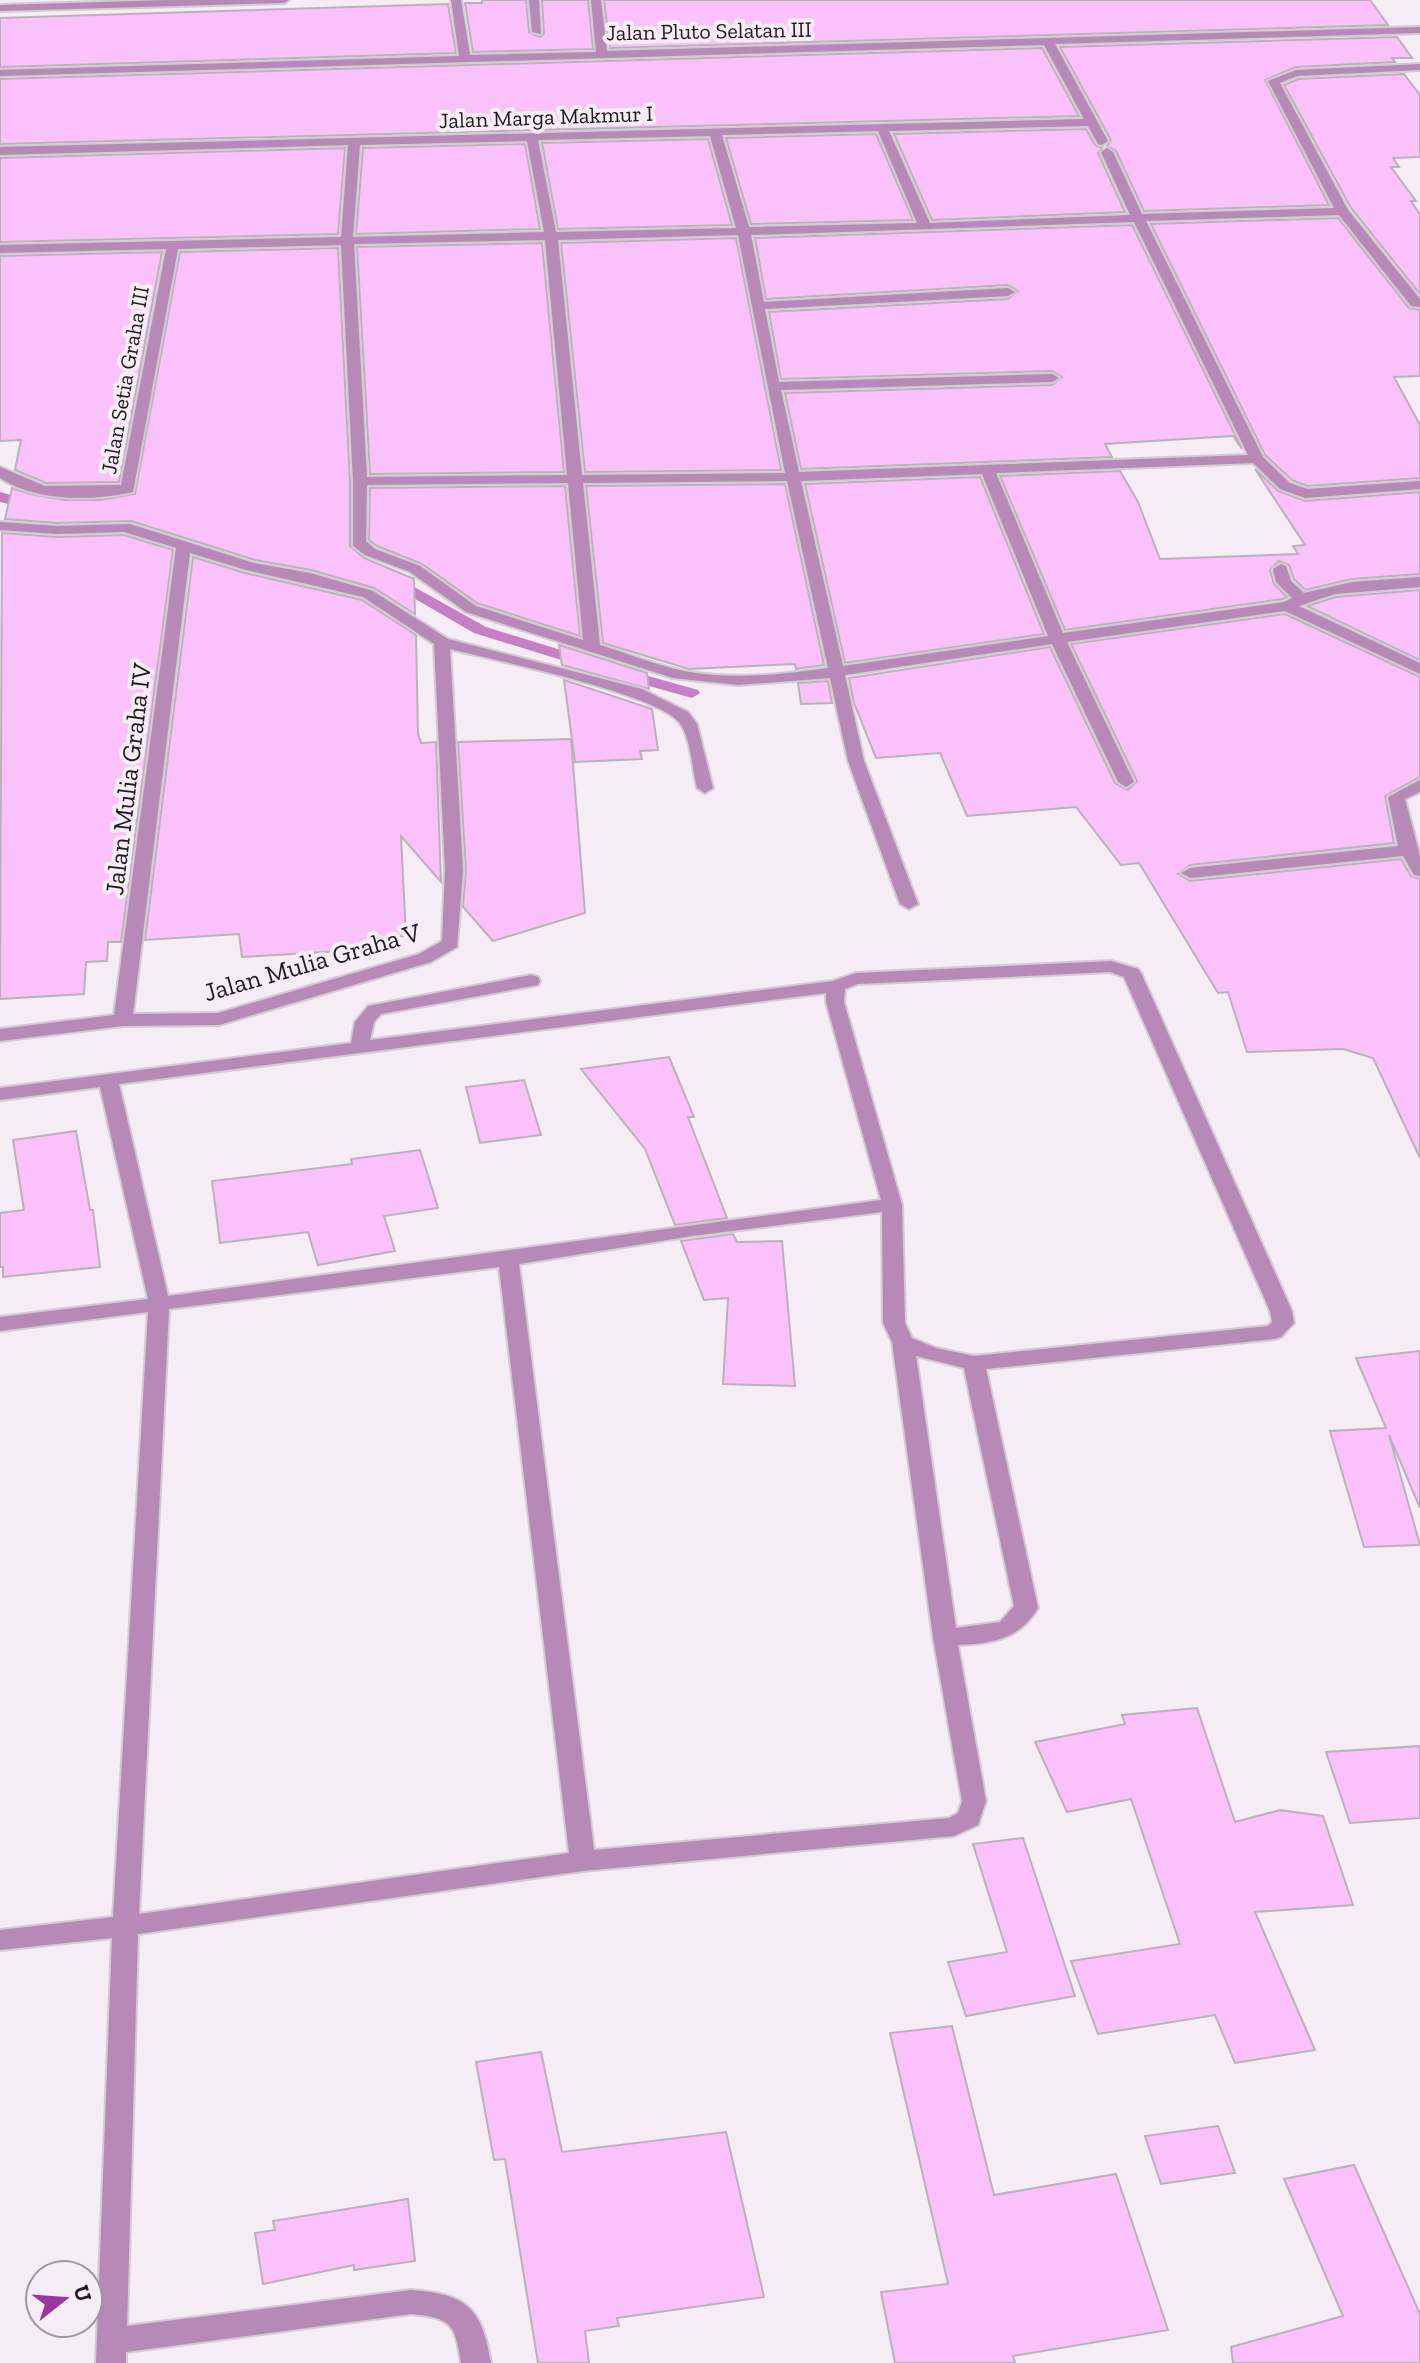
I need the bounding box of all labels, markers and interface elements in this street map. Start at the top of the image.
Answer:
street label: Jalan Pluto Selatan III [606,16,812,46]
street label: Jalan Marga Makmur I [438,100,654,134]
street label: Jalan Setia Graha III [95,284,155,476]
street label: Jalan Mulia Graha IV [98,661,158,897]
street label: Jalan Mulia Graha V [200,916,424,1008]
north arrow [24,2259,104,2339]
text: U [67,2282,98,2305]

